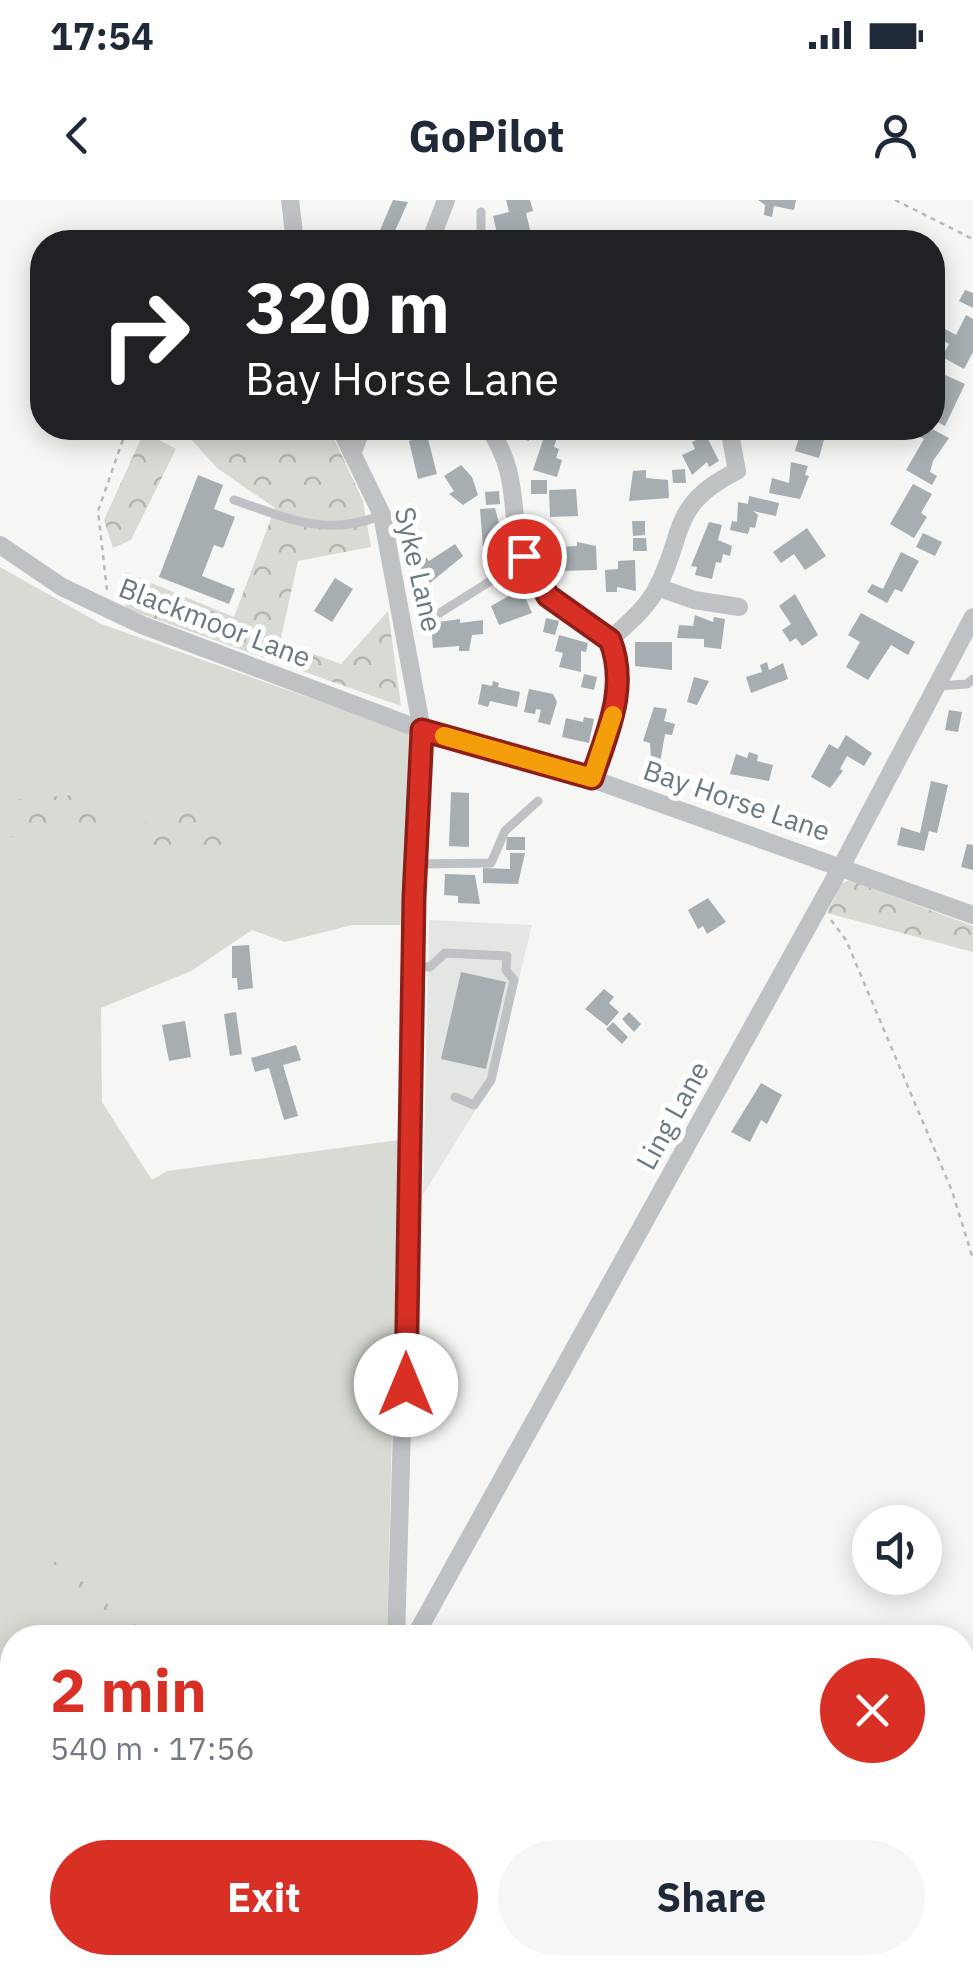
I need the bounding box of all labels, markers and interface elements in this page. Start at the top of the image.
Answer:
text: 17:54 [50,11,154,60]
text: GoPilot [408,106,565,164]
icon: back [50,108,105,163]
icon: person [868,108,923,163]
text: 320 m [245,261,450,352]
icon: right [80,270,210,400]
text: Bay Horse Lane [245,349,559,407]
street label: Syke Lane [387,503,451,635]
pin [482,514,567,599]
icon: arrive [497,529,552,584]
street label: Blackmoor Lane [114,568,316,676]
street label: Bay Horse Lane [639,751,835,849]
street label: Ling Lane [627,1054,717,1176]
position arrow [354,1333,458,1437]
map controls [852,1505,942,1595]
button: sound [852,1505,942,1595]
text: 2 min [50,1650,207,1729]
button: close [820,1658,925,1763]
text: 540 m · 17:56 [50,1727,255,1769]
button: Exit [50,1840,478,1955]
button: Share [498,1840,925,1955]

